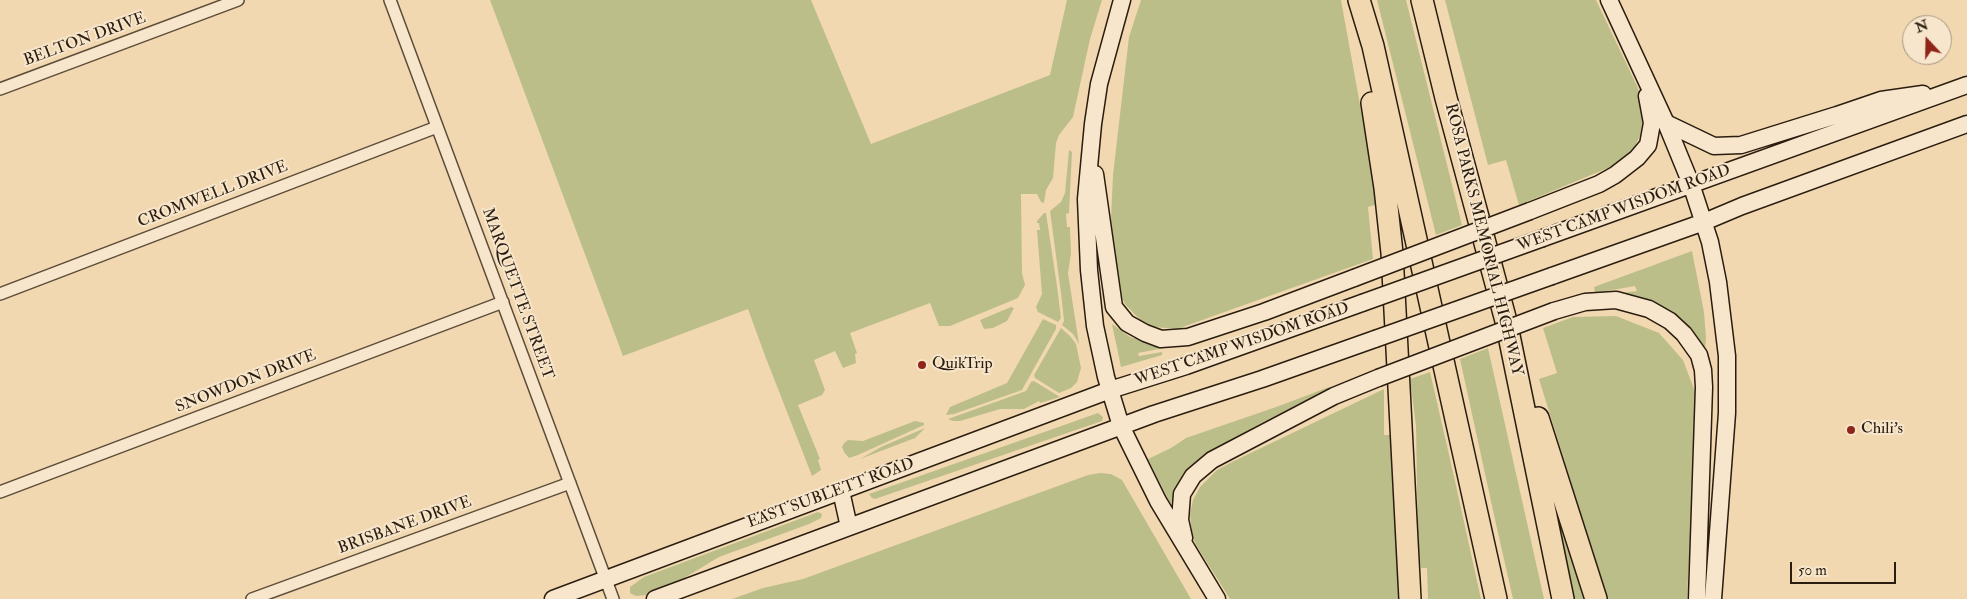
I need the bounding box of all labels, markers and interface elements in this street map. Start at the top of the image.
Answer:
street label: BELTON DRIVE [21,9,149,71]
north arrow [1902,15,1952,65]
text: N [1913,16,1931,37]
street label: ROSA PARKS MEMORIAL HIGHWAY [1440,102,1526,378]
street label: CROMWELL DRIVE [135,158,291,232]
street label: WEST CAMP WISDOM ROAD [1515,161,1733,257]
street label: MARQUETTE STREET [477,206,557,382]
street label: WEST CAMP WISDOM ROAD [1132,299,1352,391]
street label: SNOWDON DRIVE [173,346,319,418]
place label: QuikTrip [932,355,993,375]
marker: QuikTrip [916,359,928,371]
place label: Chili's [1861,420,1903,440]
marker: Chili's [1845,424,1857,436]
street label: EAST SUBLETT ROAD [745,455,917,533]
street label: BRISBANE DRIVE [336,493,474,559]
scale bar [1792,552,1898,584]
text: 50 m [1798,561,1827,580]

